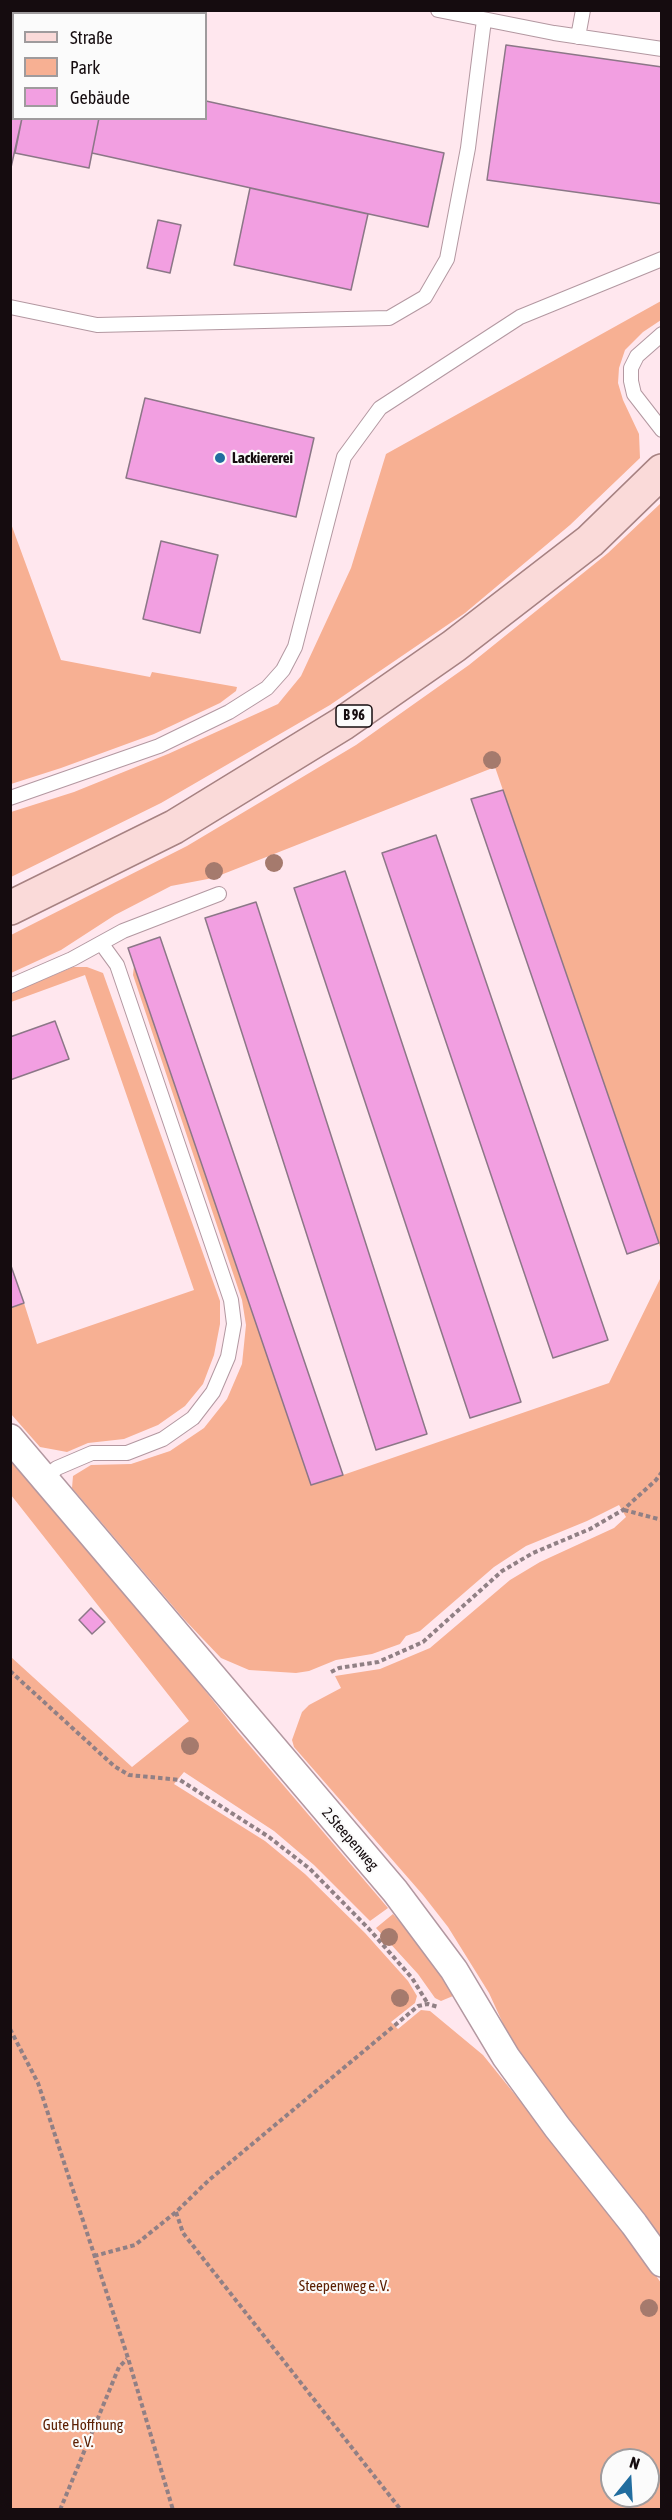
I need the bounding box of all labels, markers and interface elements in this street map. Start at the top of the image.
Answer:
legend [12,12,207,120]
text: Straße [70,27,113,48]
text: Park [70,57,100,78]
text: Gebäude [70,87,130,108]
place label: Lackiererei [232,449,293,467]
marker: Lackiererei [213,451,227,465]
road number: B 96 [336,705,372,727]
street label: 2.Steepenweg [318,1804,382,1874]
park label: Steepenweg e. V. [299,2277,389,2295]
park label: Gute Hoffnung e. V. [43,2416,123,2451]
north arrow [600,2448,660,2508]
text: N [628,2453,642,2473]

